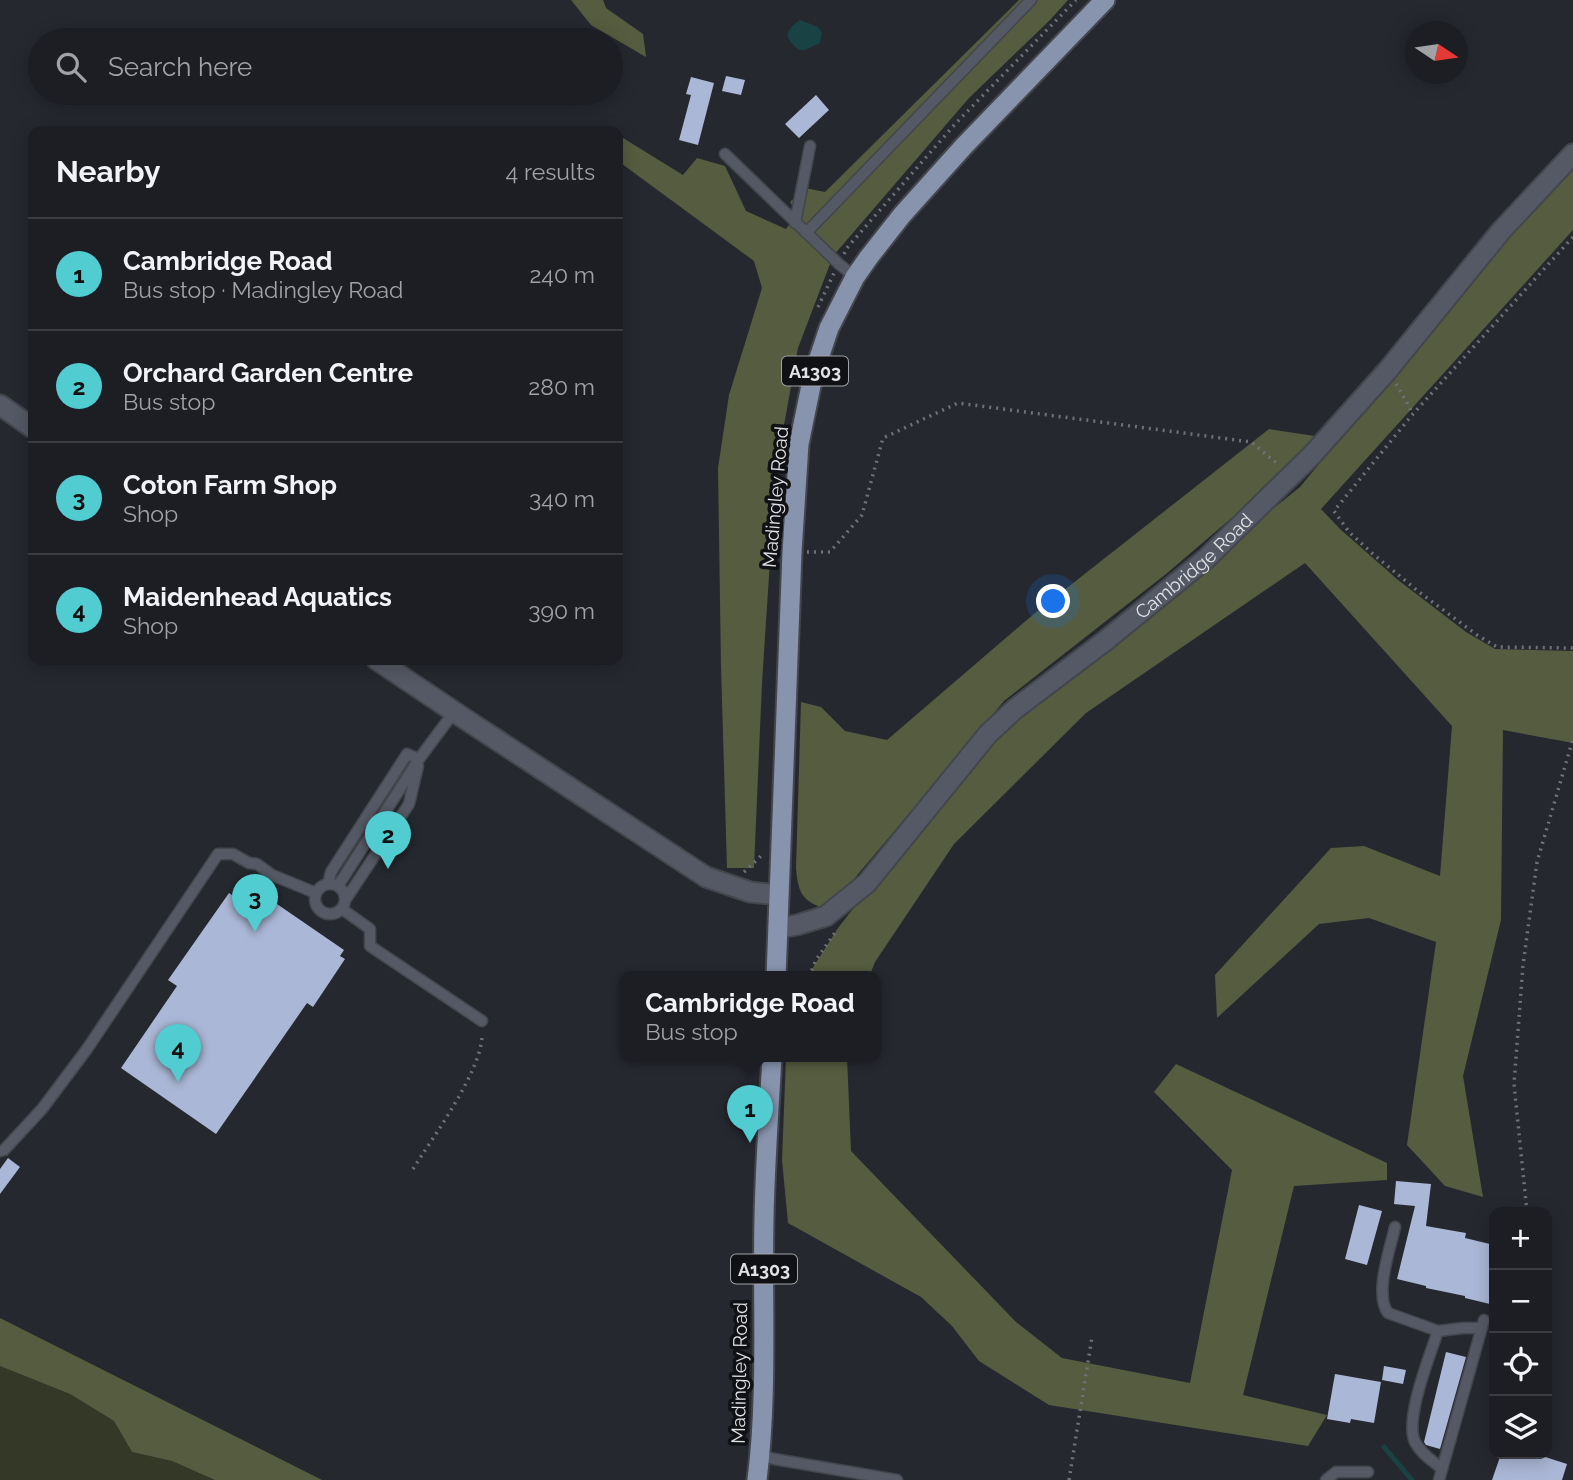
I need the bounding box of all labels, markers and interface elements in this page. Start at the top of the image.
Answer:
north arrow [1405,21,1468,84]
search box [28,28,623,105]
icon: search [52,48,90,86]
text: Search here [108,52,252,82]
text: Nearby [56,154,160,189]
text: 4 results [506,158,595,185]
text: Cambridge Road [123,246,333,276]
text: 1 [73,261,85,288]
text: 240 m [529,261,595,288]
text: Bus stop · Madingley Road [123,276,403,303]
road number: A1303 [782,356,848,386]
text: Orchard Garden Centre [123,358,413,388]
text: 2 [73,373,85,400]
text: 280 m [528,373,595,400]
text: Bus stop [123,388,215,415]
street label: Madingley Road [758,425,792,569]
text: Coton Farm Shop [123,470,337,500]
text: 3 [73,485,85,512]
text: 340 m [529,485,595,512]
text: Shop [123,500,178,527]
street label: Cambridge Road [1131,509,1257,623]
text: Maidenhead Aquatics [123,582,392,612]
your location [1036,584,1070,618]
text: 4 [72,597,86,624]
text: 390 m [528,597,595,624]
text: Shop [123,612,178,639]
pin: 2 [365,811,411,869]
pin: 3 [232,874,278,932]
popup [619,971,881,1062]
text: Cambridge Road [645,988,855,1018]
text: Bus stop [645,1018,738,1045]
pin: 4 [155,1024,201,1082]
pin: 1 [727,1085,773,1143]
map controls [1489,1207,1552,1459]
button: + [1489,1207,1552,1270]
road number: A1303 [731,1254,797,1284]
button: − [1489,1270,1552,1333]
street label: Madingley Road [727,1302,751,1444]
button: locate [1489,1333,1552,1396]
button: layers [1489,1396,1552,1459]

